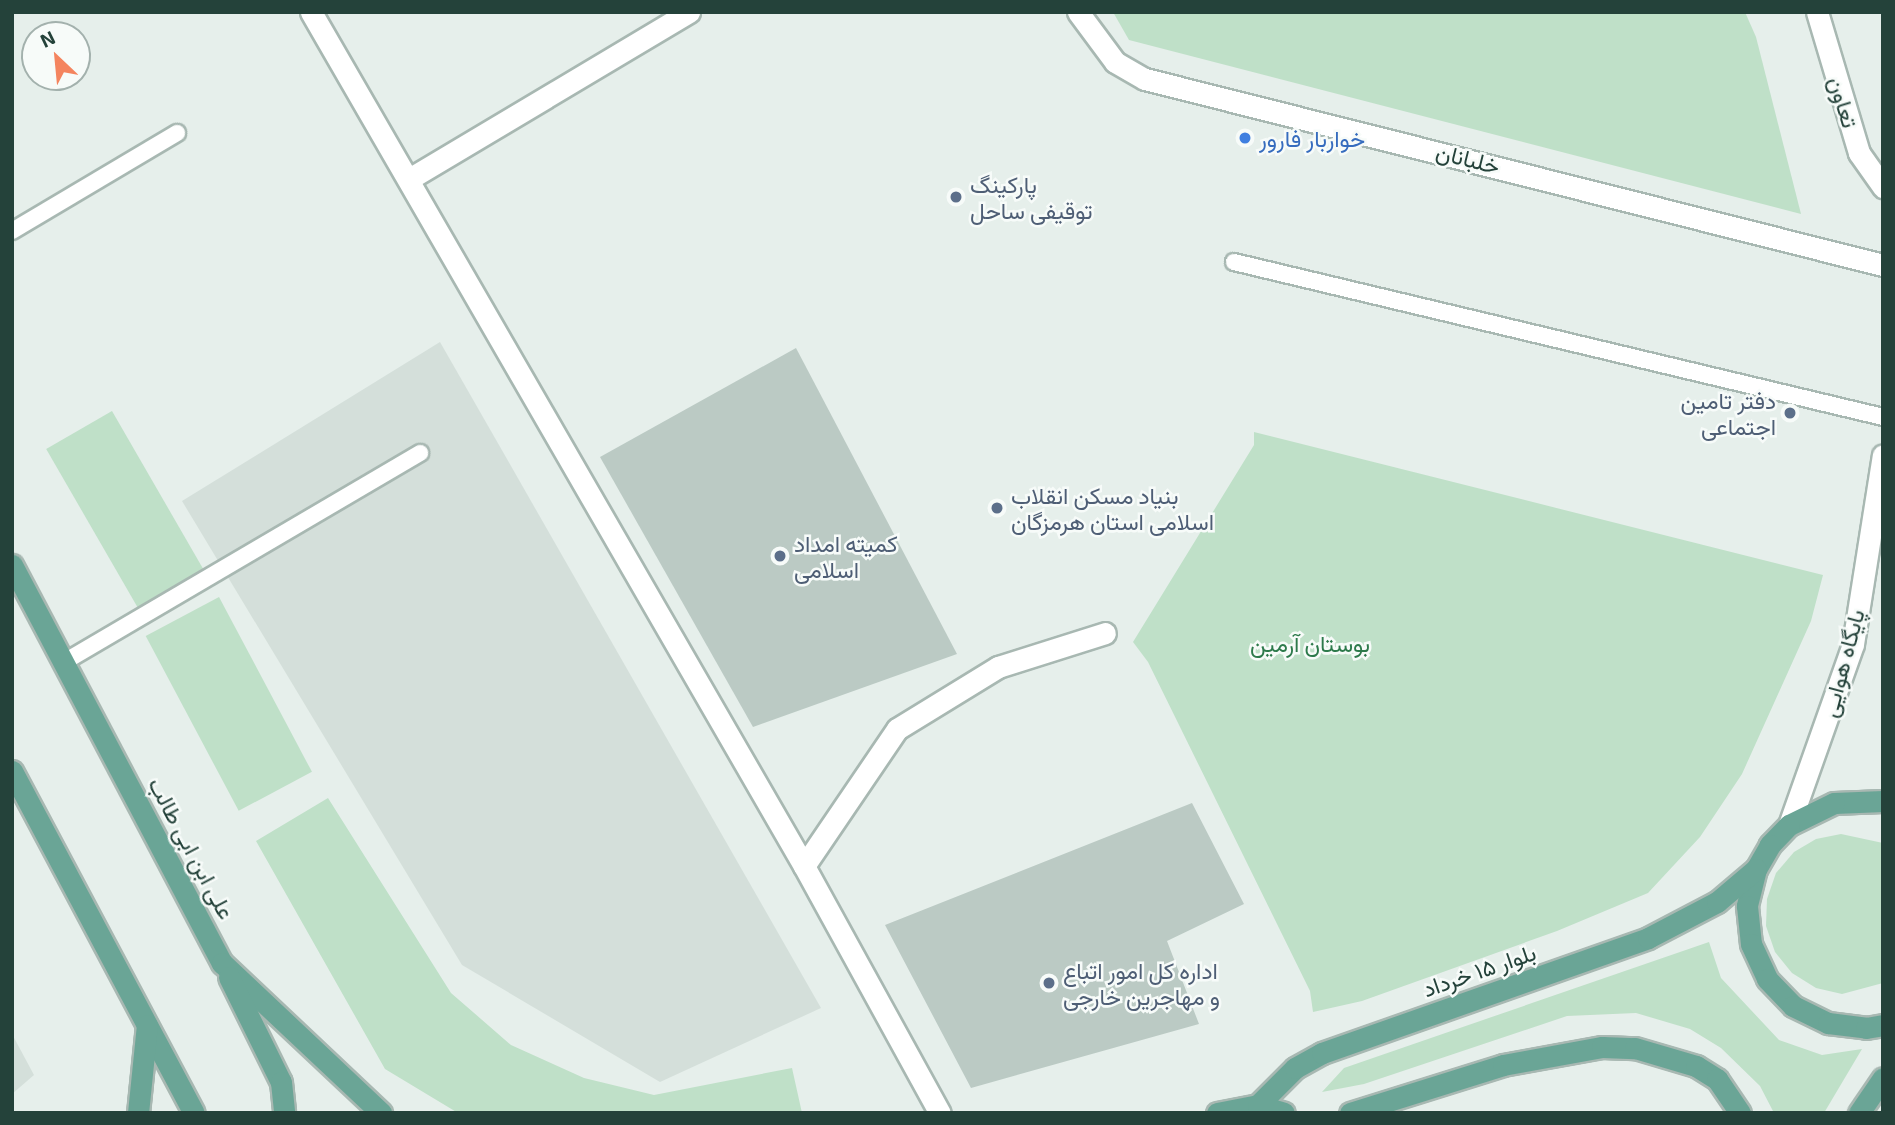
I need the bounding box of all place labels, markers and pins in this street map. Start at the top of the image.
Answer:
place label: خواربار فارور [1259,124,1365,152]
marker: خواربار فارور [1237,130,1253,146]
place label: پارکینگ توقیفی ساحل [970,170,1093,224]
marker: پارکینگ توقیفی ساحل [948,189,964,205]
place label: دفتر تامین اجتماعی [1681,386,1776,440]
marker: دفتر تامین اجتماعی [1782,405,1798,421]
place label: بنیاد مسکن انقلاب اسلامی استان هرمزگان [1011,481,1214,535]
marker: بنیاد مسکن انقلاب اسلامی استان هرمزگان [989,500,1005,516]
place label: کمیته امداد اسلامی [794,529,898,583]
marker: کمیته امداد اسلامی [772,548,788,564]
place label: اداره کل امور اتباع و مهاجرین خارجی [1063,956,1220,1010]
marker: اداره کل امور اتباع و مهاجرین خارجی [1041,975,1057,991]

